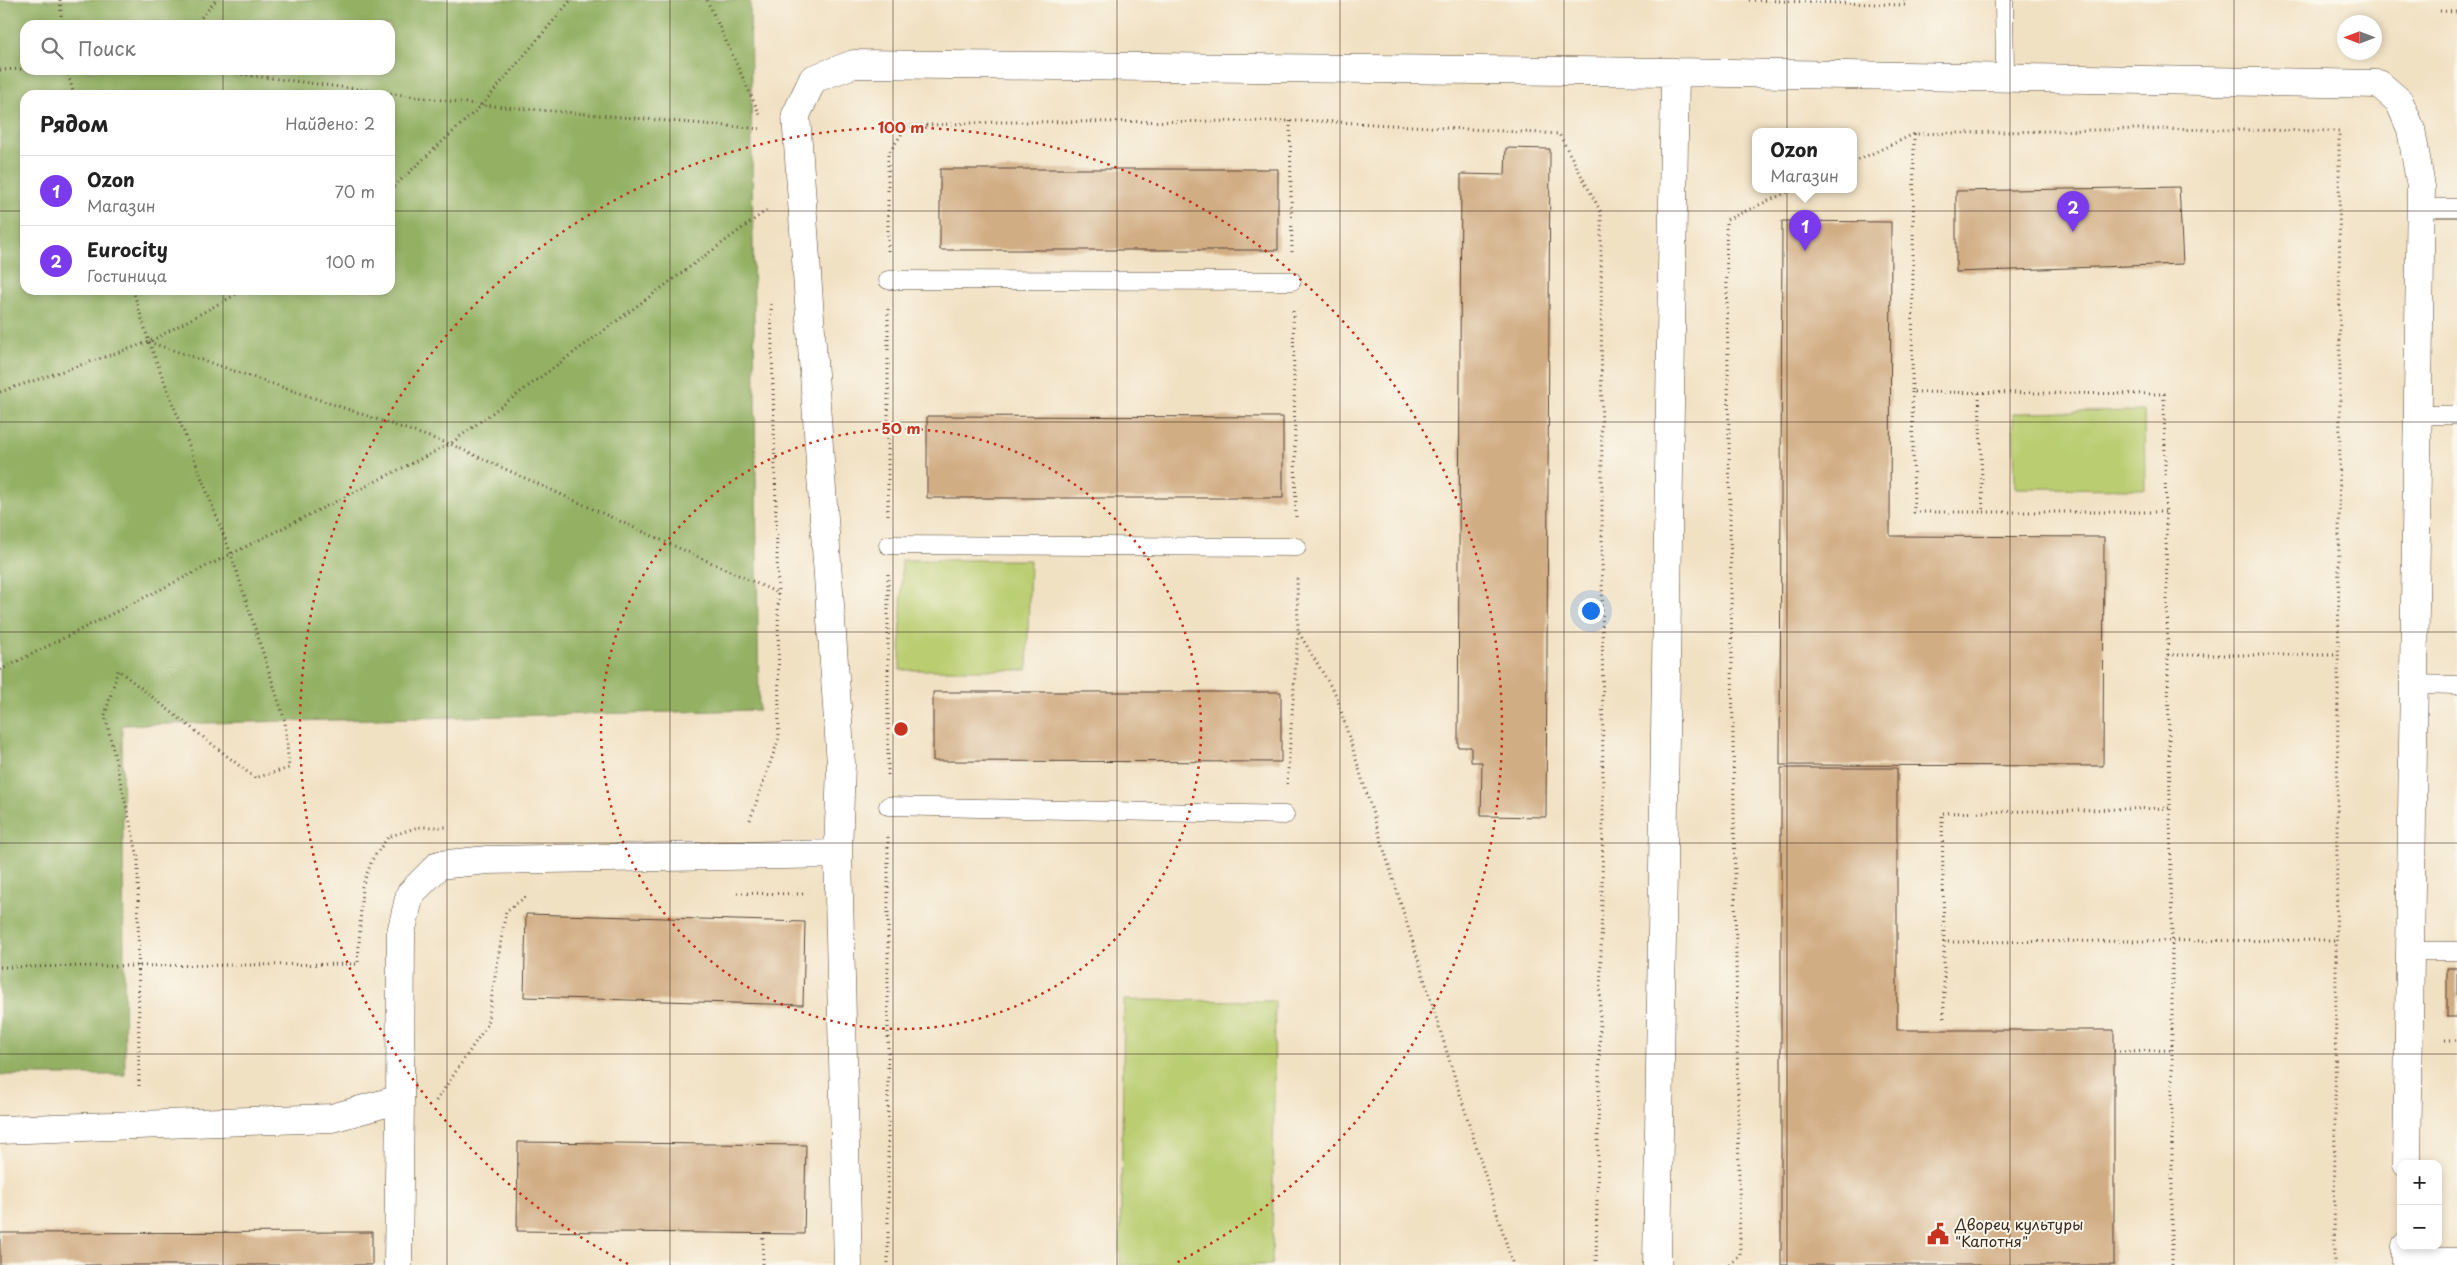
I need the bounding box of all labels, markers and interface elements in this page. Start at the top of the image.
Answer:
north arrow [2337,15,2382,60]
search box [20,20,395,75]
icon: search [38,34,66,62]
text: Поиск [78,34,136,62]
text: Рядом [40,107,108,139]
text: Найдено: 2 [285,111,375,135]
text: 100 m [878,115,924,138]
popup [1752,128,1857,193]
text: Ozon [1770,135,1818,163]
text: Магазин [1770,163,1839,187]
text: Ozon [87,165,135,193]
text: 1 [52,179,60,203]
text: 70 m [335,179,375,203]
pin: 2 [2057,191,2089,232]
text: Магазин [87,193,156,217]
pin: 1 [1789,210,1821,251]
text: Eurocity [87,235,168,263]
text: 2 [50,249,62,273]
text: 100 m [326,249,375,273]
text: Гостиница [87,263,167,287]
text: 50 m [882,416,920,439]
your location [1578,598,1604,624]
centre of rings [892,720,910,738]
map controls [2397,1160,2442,1250]
button: + [2397,1160,2442,1205]
button: − [2397,1205,2442,1250]
place label: Дворец культуры "Капотня" [1954,1212,2083,1252]
public building icon: Дворец культуры "Капотня" [1925,1221,1951,1247]

